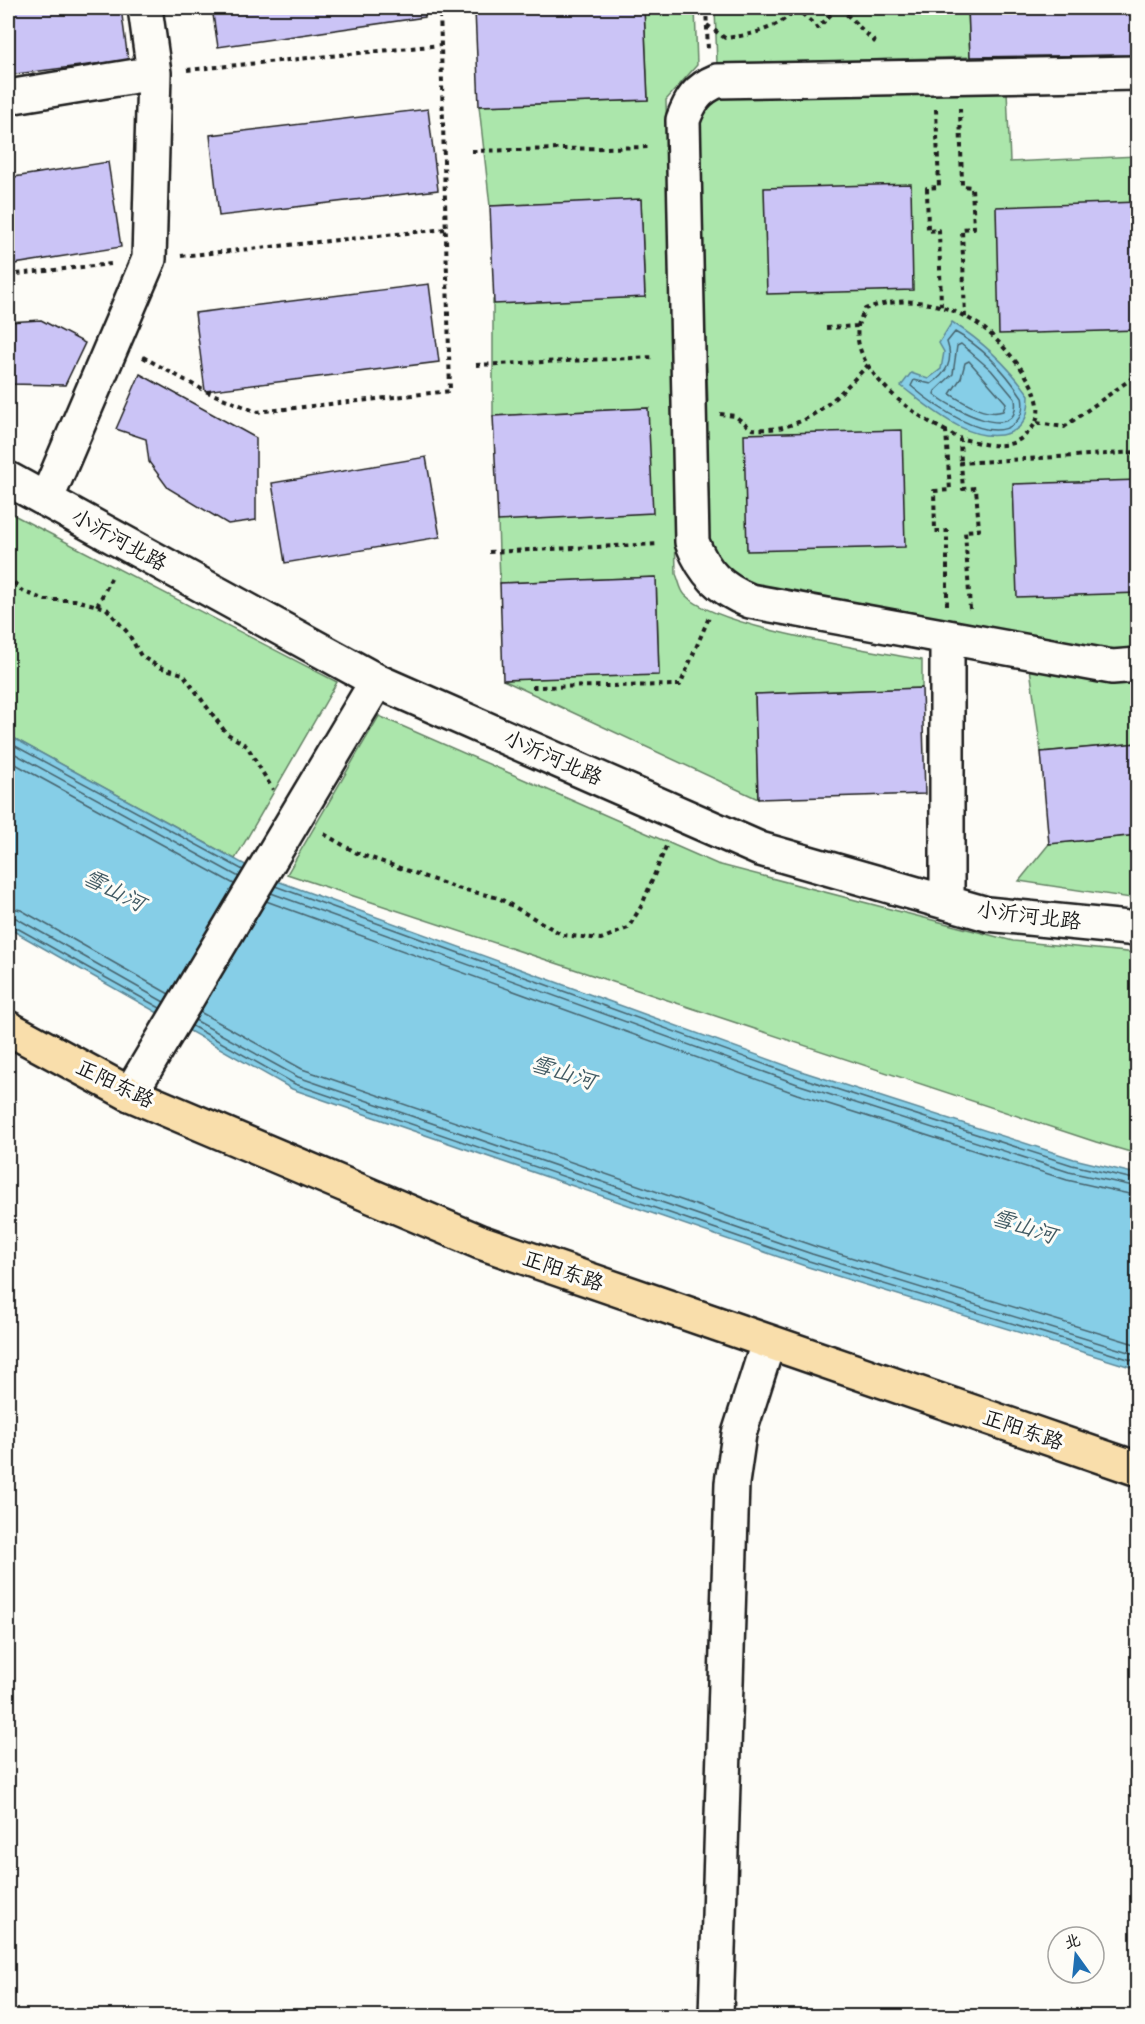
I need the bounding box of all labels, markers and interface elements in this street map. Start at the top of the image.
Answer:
street label: 小沂河北路 [67,504,171,576]
street label: 小沂河北路 [500,725,606,791]
water label: 雪山河 [78,864,152,919]
street label: 小沂河北路 [975,897,1083,935]
water label: 雪山河 [527,1050,601,1097]
street label: 正阳东路 [72,1054,158,1114]
water label: 雪山河 [988,1204,1062,1251]
street label: 正阳东路 [519,1246,607,1296]
street label: 正阳东路 [979,1405,1067,1455]
north arrow [1046,1925,1106,1985]
text: 北 [1062,1931,1083,1953]

